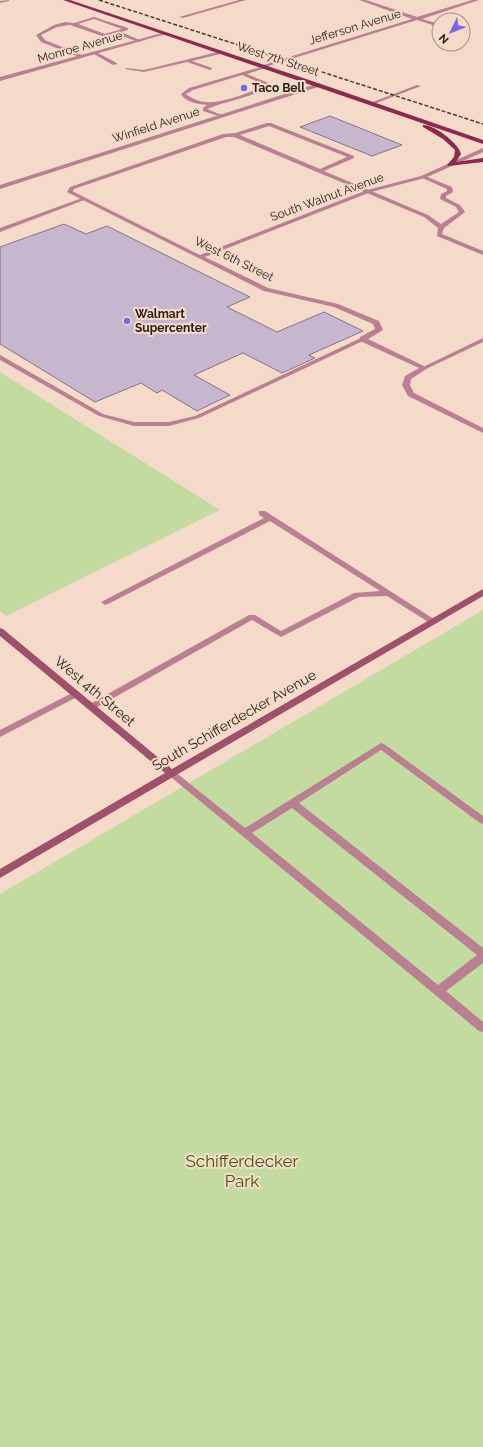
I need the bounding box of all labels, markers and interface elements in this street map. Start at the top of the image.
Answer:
street label: Jefferson Avenue [307,6,403,48]
north arrow [431,12,471,52]
street label: Monroe Avenue [36,28,124,66]
text: N [436,31,452,46]
street label: West 7th Street [235,39,321,79]
place label: Taco Bell [252,81,305,95]
marker: Taco Bell [239,83,249,93]
street label: Winfield Avenue [111,104,201,146]
street label: South Walnut Avenue [268,170,386,224]
street label: West 6th Street [192,234,276,284]
place label: Walmart Supercenter [135,307,207,335]
marker: Walmart Supercenter [122,316,132,326]
street label: West 4th Street [52,653,139,729]
street label: South Schifferdecker Avenue [149,666,319,774]
park label: Schifferdecker Park [186,1151,299,1191]

